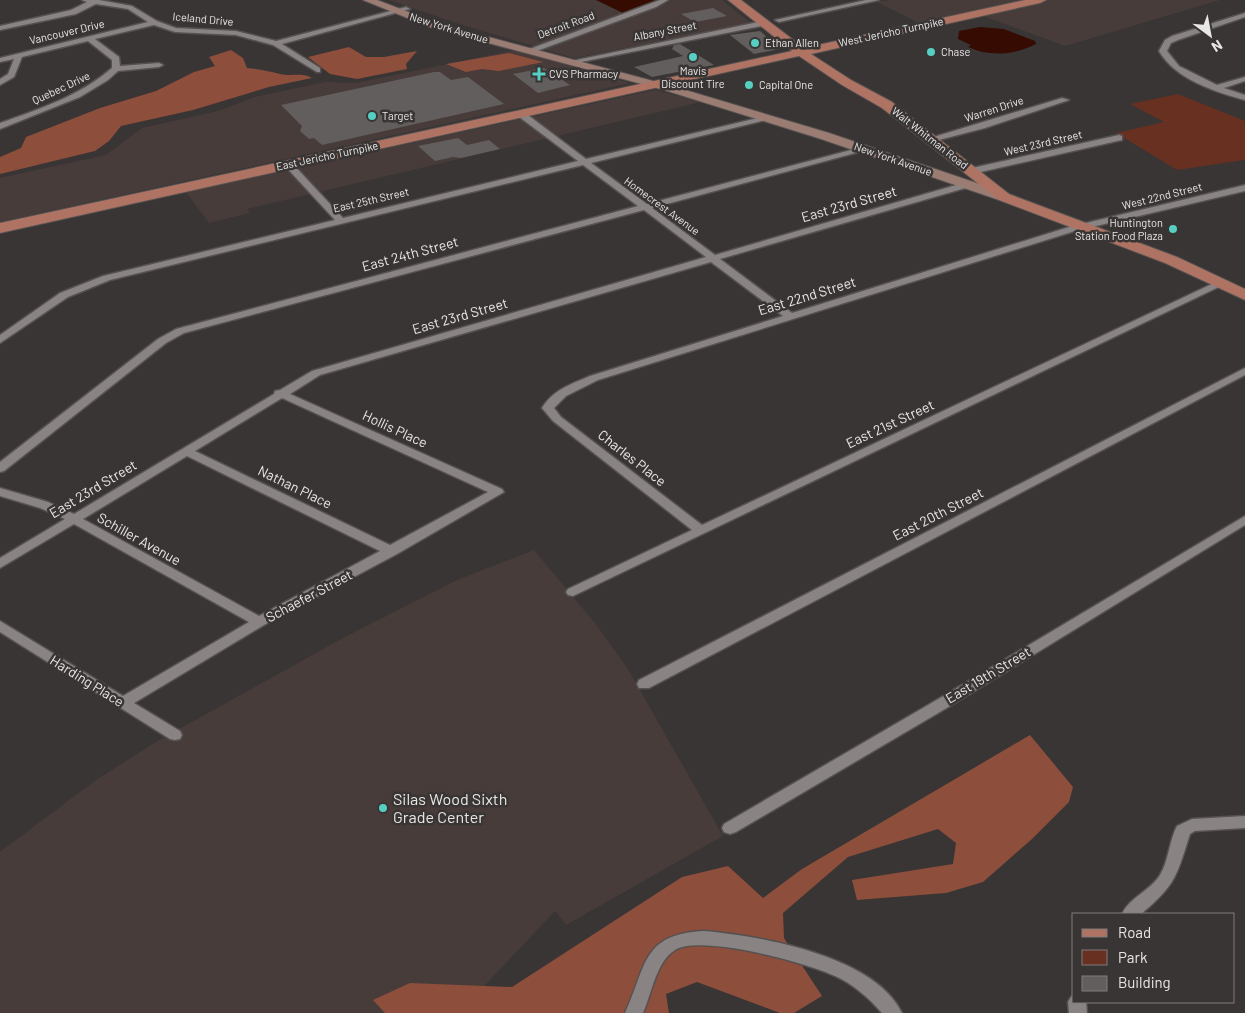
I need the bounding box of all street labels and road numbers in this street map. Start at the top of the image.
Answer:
street label: Detroit Road [535,8,596,41]
street label: Iceland Drive [172,9,234,28]
street label: New York Avenue [408,9,490,46]
street label: West Jericho Turnpike [837,14,945,49]
street label: Vancouver Drive [28,17,106,46]
street label: Albany Street [632,18,698,43]
street label: Quebec Drive [30,68,92,107]
street label: Warren Drive [963,93,1025,124]
street label: Walt Whitman Road [890,104,971,171]
street label: West 23rd Street [1002,127,1083,158]
street label: East Jericho Turnpike [275,138,379,173]
street label: New York Avenue [853,139,934,178]
street label: Homecrest Avenue [622,174,703,237]
street label: West 22nd Street [1120,179,1203,212]
street label: East 23rd Street [799,182,899,225]
street label: East 25th Street [332,184,410,215]
street label: East 24th Street [360,232,460,275]
street label: East 22nd Street [756,273,858,318]
street label: East 23rd Street [410,294,510,337]
street label: East 21st Street [843,396,937,451]
street label: Hollis Place [360,406,430,451]
street label: Charles Place [595,426,670,489]
street label: East 23rd Street [46,456,139,521]
street label: Nathan Place [256,461,335,512]
street label: East 20th Street [890,483,986,544]
street label: Schiller Avenue [95,509,184,569]
street label: Schaefer Street [263,566,355,625]
street label: East 19th Street [942,643,1033,707]
street label: Harding Place [47,651,127,710]

